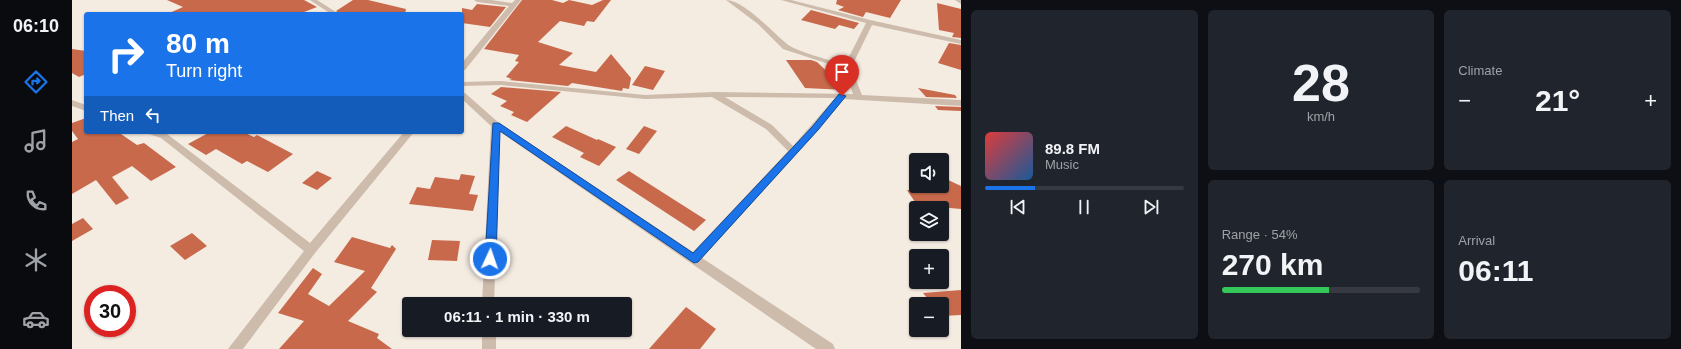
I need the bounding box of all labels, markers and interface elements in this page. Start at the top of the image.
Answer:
text: 06:10 [13,16,59,36]
icon: right [100,28,152,80]
text: 80 m [166,28,230,59]
text: 28 [1292,54,1350,112]
pin [825,55,859,96]
text: Turn right [166,61,242,81]
icon: arrive [831,61,853,83]
text: Climate [1458,63,1502,78]
icon: directions [22,68,50,96]
text: 21° [1535,84,1580,117]
text: − [1458,88,1471,113]
text: + [1644,88,1657,113]
icon: left [142,104,164,126]
text: Then [100,107,134,124]
text: km/h [1307,109,1335,124]
icon: music [22,127,50,155]
text: 89.8 FM [1045,140,1100,157]
map controls [909,153,949,337]
button: sound [909,153,949,193]
text: Music [1045,157,1079,172]
icon: phone [22,187,50,215]
icon: previous [1007,196,1029,218]
icon: pause [1073,196,1095,218]
icon: next [1140,196,1162,218]
button: layers [909,201,949,241]
text: Range · 54% [1222,227,1298,242]
text: Arrival [1458,233,1495,248]
position arrow [469,238,511,280]
icon: climate [22,246,50,274]
text: 270 km [1222,248,1323,281]
button: + [909,249,949,289]
text: 06:11 [1458,254,1533,287]
speed limit sign: 30 [84,285,136,337]
button: − [909,297,949,337]
icon: car [22,305,50,333]
text: 06:11 · 1 min · 330 m [444,308,590,325]

